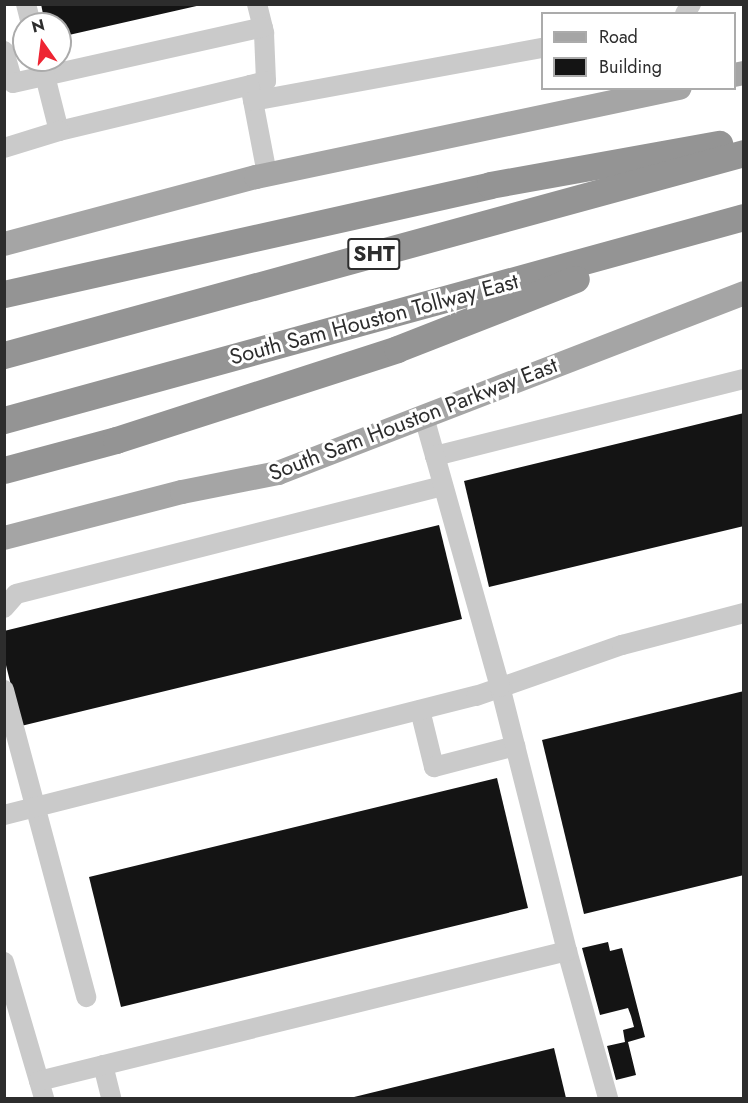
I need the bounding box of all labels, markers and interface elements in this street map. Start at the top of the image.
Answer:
north arrow [12,12,72,72]
legend [541,12,736,90]
text: N [29,13,47,39]
text: Road [599,24,638,50]
text: Building [599,54,662,80]
road number: SHT [347,236,401,272]
street label: South Sam Houston Tollway East [227,268,521,370]
street label: South Sam Houston Parkway East [265,352,561,486]

